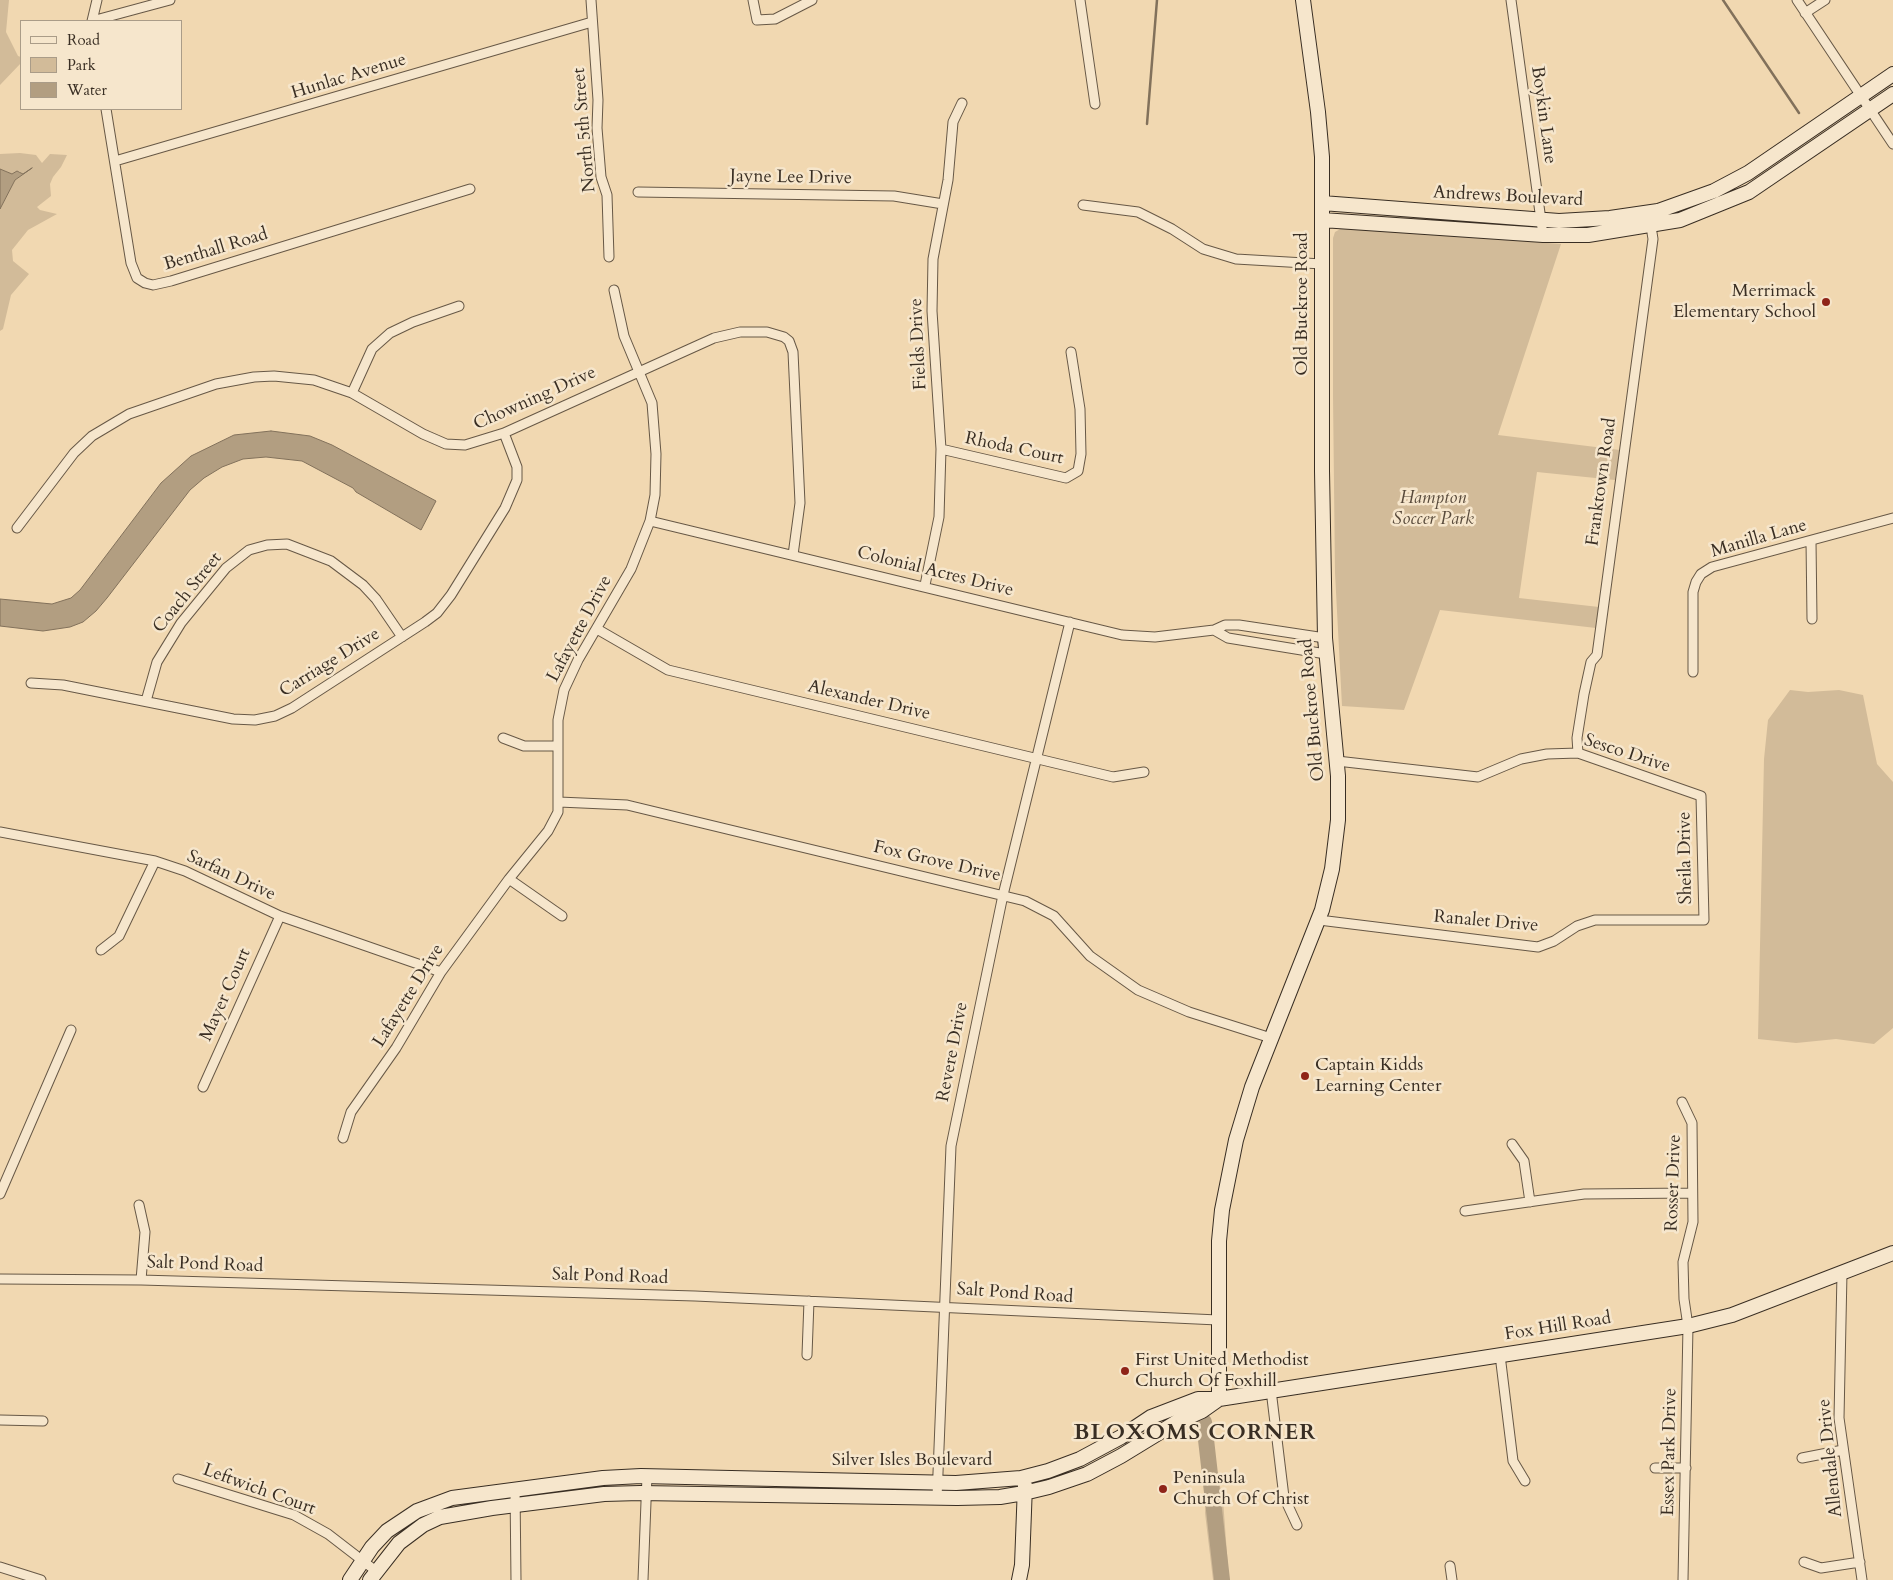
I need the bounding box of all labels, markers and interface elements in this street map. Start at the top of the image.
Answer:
legend [20,20,182,110]
text: Road [67,30,100,50]
street label: Hunlac Avenue [289,49,409,105]
text: Park [67,55,96,75]
street label: Boykin Lane [1525,65,1561,165]
street label: North 5th Street [569,67,601,193]
text: Water [67,80,107,100]
street label: Jayne Lee Drive [730,166,852,190]
street label: Andrews Boulevard [1432,182,1584,212]
street label: Benthall Road [161,224,271,276]
street label: Old Buckroe Road [1292,232,1314,376]
place label: Merrimack Elementary School [1673,281,1816,324]
marker: Merrimack Elementary School [1820,296,1832,308]
street label: Fields Drive [906,297,932,391]
street label: Chowning Drive [470,362,600,436]
street label: Franktown Road [1582,417,1622,547]
street label: Rhoda Court [963,428,1065,470]
park label: Hampton Soccer Park [1392,488,1474,530]
street label: Manilla Lane [1709,515,1809,563]
street label: Colonial Acres Drive [855,542,1015,602]
street label: Coach Street [149,548,227,638]
street label: Lafayette Drive [543,572,617,686]
street label: Carriage Drive [276,624,384,702]
street label: Old Buckroe Road [1296,638,1330,782]
street label: Alexander Drive [806,676,932,726]
street label: Sesco Drive [1581,730,1673,778]
street label: Sheila Drive [1674,811,1698,905]
street label: Fox Grove Drive [871,837,1003,887]
street label: Sarfan Drive [183,846,279,906]
street label: Ranalet Drive [1433,907,1539,937]
street label: Lafayette Drive [369,940,449,1052]
street label: Mayer Court [196,945,256,1045]
street label: Revere Drive [933,1000,973,1104]
place label: Captain Kidds Learning Center [1315,1055,1441,1098]
marker: Captain Kidds Learning Center [1299,1070,1311,1082]
street label: Rosser Drive [1662,1134,1686,1232]
street label: Salt Pond Road [146,1252,264,1278]
street label: Salt Pond Road [551,1264,669,1290]
street label: Salt Pond Road [956,1279,1074,1309]
street label: Fox Hill Road [1503,1308,1613,1346]
place label: First United Methodist Church Of Foxhill [1135,1350,1308,1392]
marker: First United Methodist Church Of Foxhill [1119,1365,1131,1377]
street label: Essex Park Drive [1658,1388,1682,1516]
street label: Allendale Drive [1814,1398,1848,1518]
district label: BLOXOMS CORNER [1072,1421,1318,1447]
street label: Silver Isles Boulevard [832,1450,992,1472]
street label: Leftwich Court [200,1460,318,1520]
place label: Peninsula Church Of Christ [1173,1468,1309,1510]
marker: Peninsula Church Of Christ [1157,1483,1169,1495]

